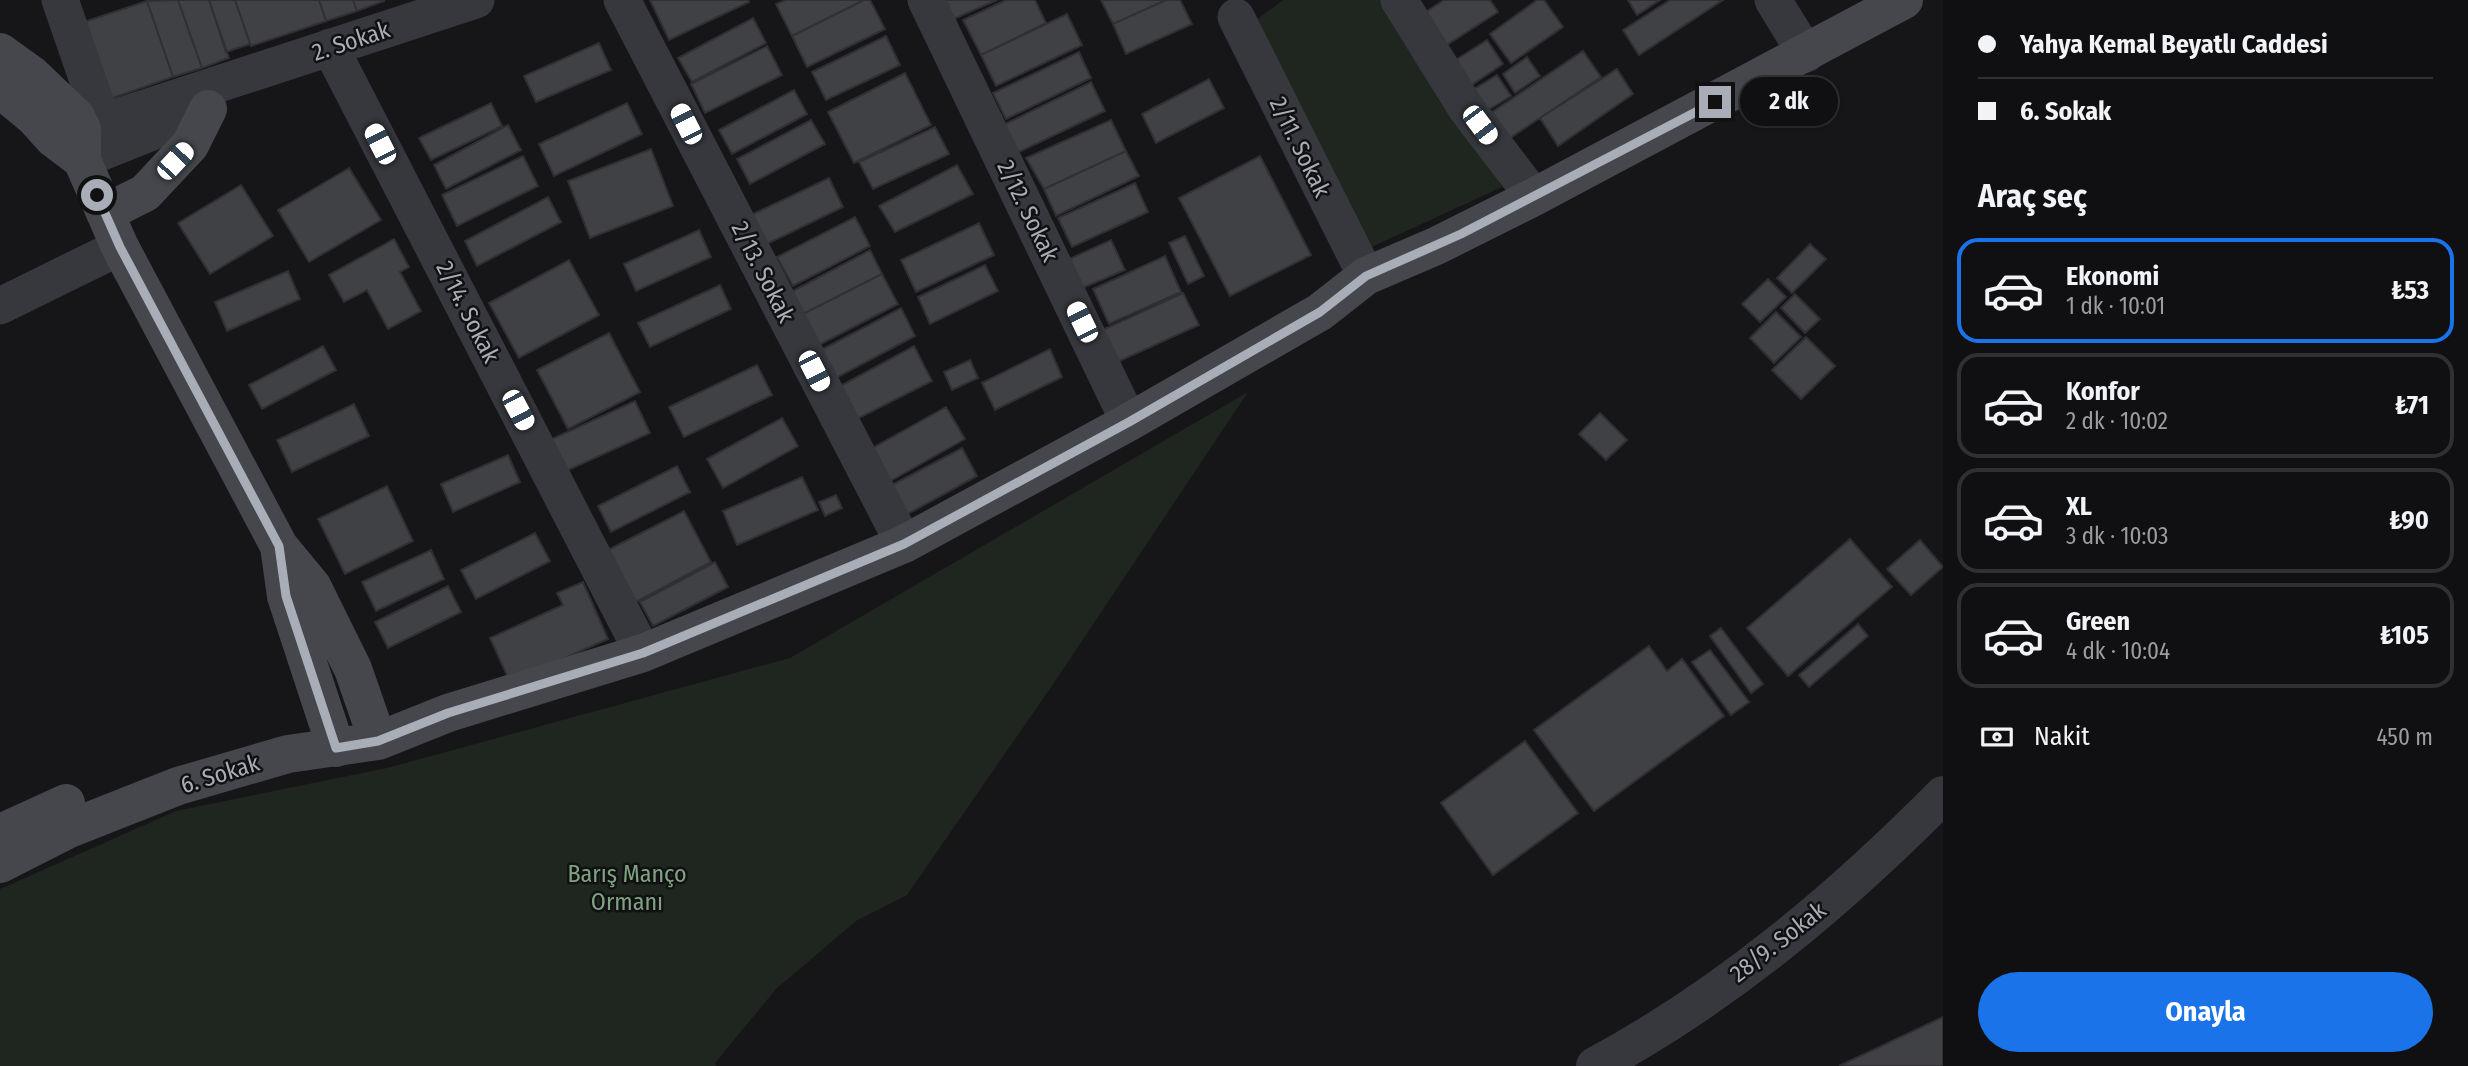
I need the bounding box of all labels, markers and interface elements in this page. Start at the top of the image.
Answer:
street label: 2. Sokak [309,15,394,67]
text: Yahya Kemal Beyatlı Caddesi [2020,29,2328,60]
callout: 2 dk [1740,78,1838,126]
route end [1699,86,1731,118]
text: 2 dk [1769,87,1809,115]
street label: 2/11. Sokak [1264,92,1337,202]
text: 6. Sokak [2020,96,2111,127]
car [668,101,705,147]
car [1459,102,1502,148]
car [362,121,399,167]
car [153,138,198,184]
street label: 2/12. Sokak [991,156,1065,267]
text: Araç seç [1978,177,2087,215]
route start [81,179,113,211]
street label: 2/13. Sokak [726,217,801,328]
street label: 2/14. Sokak [430,256,506,368]
icon: car [1982,259,2045,322]
text: Ekonomi [2066,261,2159,292]
text: ₺53 [2391,275,2429,306]
text: 1 dk · 10:01 [2066,292,2165,320]
car [1064,299,1101,345]
car [796,348,833,394]
icon: car [1982,374,2045,437]
text: Konfor [2066,376,2140,407]
car [499,387,538,433]
text: ₺71 [2395,390,2429,421]
text: 2 dk · 10:02 [2066,407,2168,435]
icon: car [1982,489,2045,552]
text: XL [2066,491,2092,522]
text: ₺90 [2389,505,2429,536]
text: 3 dk · 10:03 [2066,522,2168,550]
icon: car [1982,604,2045,667]
text: Green [2066,606,2130,637]
text: ₺105 [2380,620,2429,651]
text: 4 dk · 10:04 [2066,637,2170,665]
icon: cash [1978,718,2016,756]
text: Nakit [2034,721,2090,752]
text: 450 m [2376,723,2433,751]
street label: 6. Sokak [177,749,264,799]
park label: Barış Manço Ormanı [567,860,687,916]
street label: 28/9. Sokak [1725,896,1832,988]
button: Onayla [1978,972,2433,1052]

